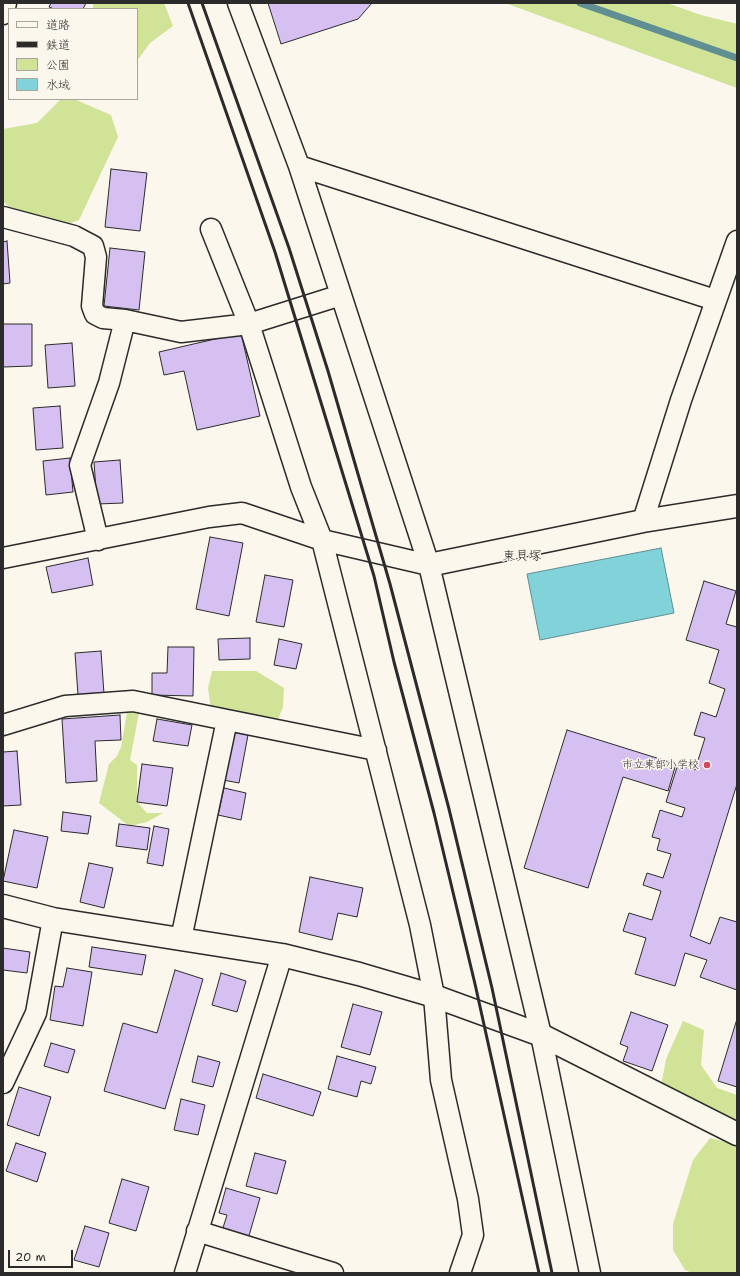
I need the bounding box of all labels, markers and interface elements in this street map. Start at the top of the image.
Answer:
legend [8,8,138,100]
text: 道路 [46,17,70,33]
text: 鉄道 [46,37,70,53]
text: 公園 [46,57,70,73]
text: 水域 [46,77,70,93]
district label: 東貝塚 [503,549,541,565]
place label: 市立東部小学校 [622,758,699,772]
marker: 市立東部小学校 [702,760,712,770]
scale bar [10,1242,75,1268]
text: 20 m [15,1249,46,1265]

